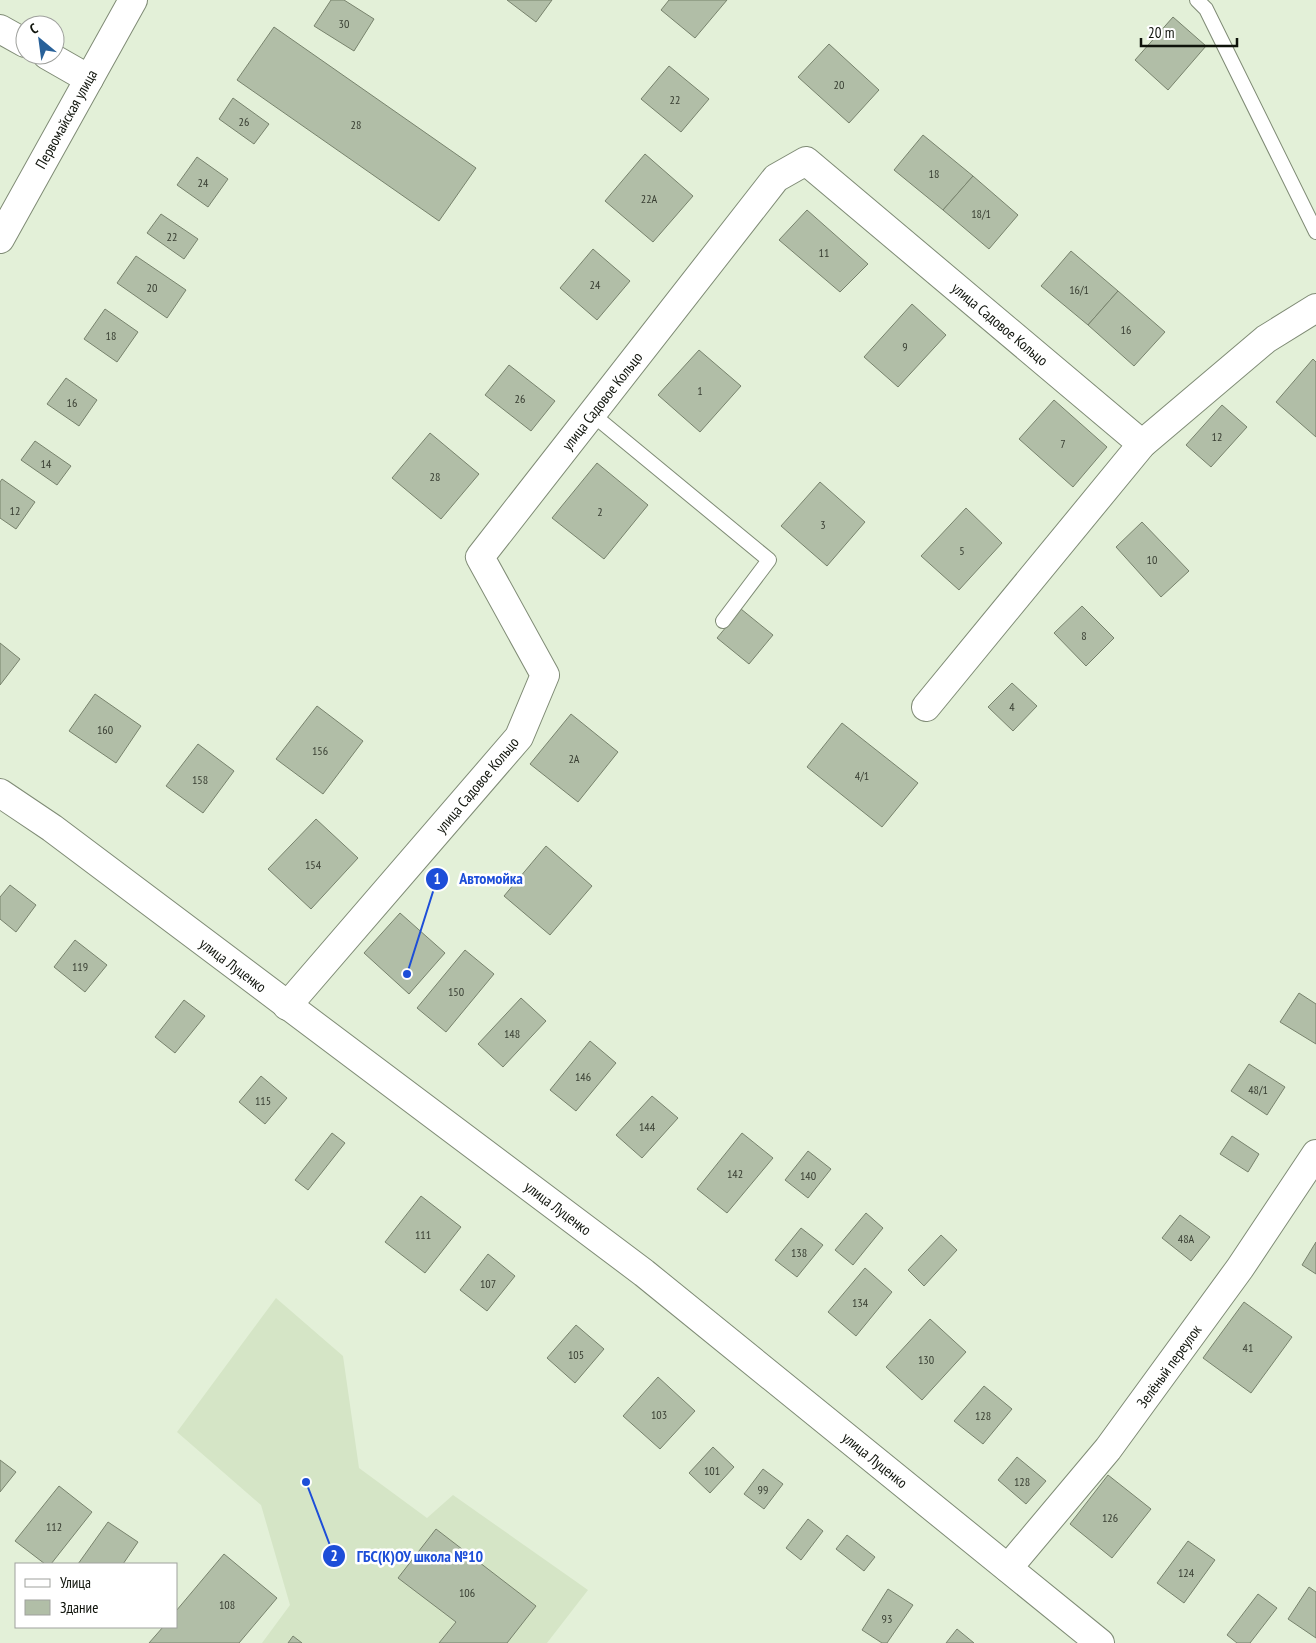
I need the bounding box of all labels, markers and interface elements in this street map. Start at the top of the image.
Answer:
north arrow [15,15,65,65]
scale bar [1141,15,1237,47]
house number: 30 [339,16,349,31]
text: С [27,19,41,38]
text: 20 m [1148,23,1174,42]
street label: Первомайская улица [31,66,101,172]
house number: 20 [834,77,844,92]
house number: 22 [670,92,680,107]
house number: 26 [239,114,249,129]
house number: 28 [351,117,361,132]
house number: 18 [929,166,939,181]
house number: 24 [198,175,209,190]
house number: 22А [641,191,658,206]
house number: 18/1 [971,206,991,221]
house number: 22 [167,229,177,244]
house number: 11 [819,245,829,260]
house number: 24 [590,277,601,292]
street label: улица Садовое Кольцо [948,278,1052,370]
house number: 20 [147,280,157,295]
house number: 16/1 [1069,282,1089,297]
house number: 16 [1121,322,1131,337]
house number: 18 [106,328,116,343]
house number: 9 [902,339,908,354]
street label: улица Садовое Кольцо [558,348,646,454]
house number: 1 [697,383,703,398]
house number: 26 [515,391,525,406]
house number: 16 [67,395,77,410]
house number: 12 [1212,429,1222,444]
house number: 7 [1060,436,1066,451]
house number: 14 [41,456,52,471]
house number: 28 [430,469,440,484]
house number: 12 [10,503,20,518]
house number: 2 [597,504,603,519]
house number: 3 [820,517,826,532]
house number: 5 [959,543,965,558]
house number: 10 [1147,552,1157,567]
house number: 8 [1081,628,1087,643]
house number: 4 [1009,699,1015,714]
house number: 160 [97,722,113,737]
street label: улица Садовое Кольцо [431,733,523,837]
house number: 156 [312,743,328,758]
house number: 2А [568,751,580,766]
house number: 4/1 [855,768,869,783]
house number: 158 [192,772,208,787]
house number: 154 [305,857,322,872]
callout: Автомойка [424,863,533,894]
text: Автомойка [458,868,523,888]
text: 1 [433,869,441,888]
street label: улица Луценко [196,934,270,996]
house number: 119 [72,959,88,974]
house number: 150 [448,984,464,999]
house number: 148 [504,1026,520,1041]
house number: 146 [575,1069,591,1084]
house number: 48/1 [1248,1082,1268,1097]
house number: 115 [255,1093,271,1108]
house number: 144 [639,1119,656,1134]
house number: 142 [727,1166,743,1181]
house number: 140 [800,1168,816,1183]
street label: улица Луценко [521,1177,595,1239]
house number: 111 [415,1227,431,1242]
house number: 48А [1178,1231,1195,1246]
house number: 138 [791,1245,807,1260]
house number: 107 [480,1276,496,1291]
house number: 134 [852,1295,869,1310]
street label: Зелёный переулок [1132,1321,1206,1411]
house number: 41 [1243,1340,1253,1355]
house number: 105 [568,1347,584,1362]
house number: 130 [918,1352,934,1367]
house number: 103 [651,1407,667,1422]
house number: 128 [975,1408,991,1423]
street label: улица Луценко [838,1428,912,1492]
house number: 101 [704,1463,720,1478]
house number: 128 [1014,1474,1030,1489]
house number: 99 [758,1482,768,1497]
house number: 126 [1102,1510,1118,1525]
house number: 112 [46,1519,62,1534]
callout: ГБС(К)ОУ школа №10 [322,1540,493,1571]
text: 2 [330,1546,338,1565]
text: ГБС(К)ОУ школа №10 [357,1546,484,1566]
legend [15,1563,178,1628]
house number: 124 [1178,1565,1195,1580]
text: Улица [60,1573,91,1592]
house number: 106 [459,1585,475,1600]
house number: 108 [219,1597,235,1612]
text: Здание [60,1598,98,1617]
house number: 93 [882,1611,892,1626]

